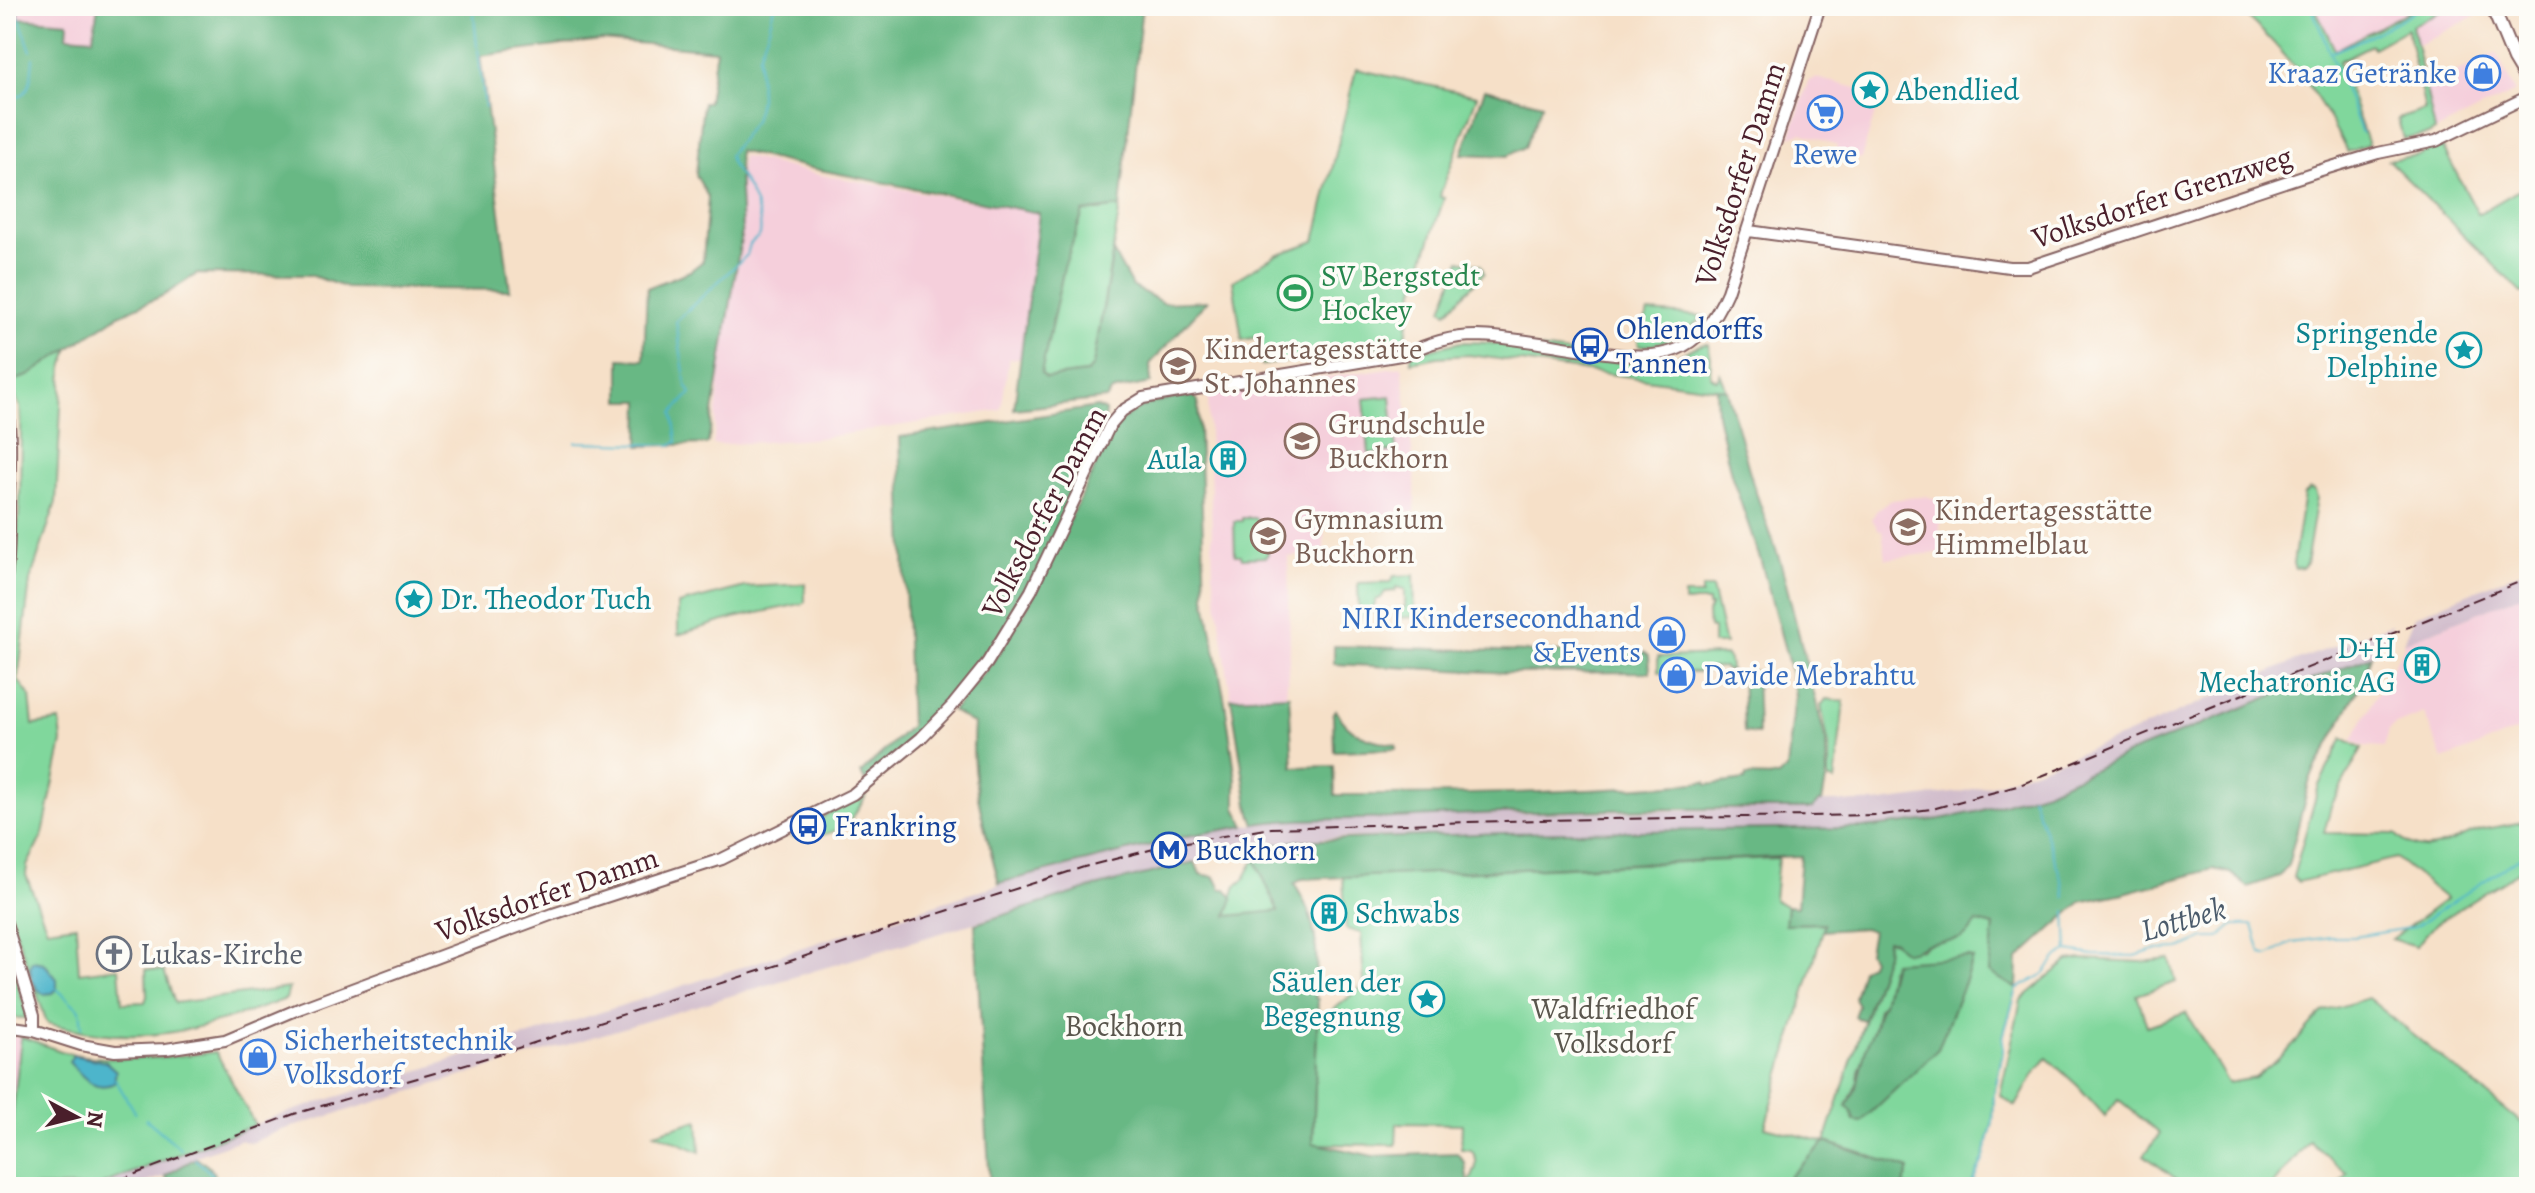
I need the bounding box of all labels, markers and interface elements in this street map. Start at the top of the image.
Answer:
place label: Kraaz Getränke [2267,53,2457,93]
shop icon: Kraaz Getränke [2464,54,2502,92]
street label: Volksdorfer Damm [1685,57,1795,292]
place label: Abendlied [1895,70,2020,110]
place icon: Abendlied [1851,71,1889,109]
supermarket icon: Rewe [1806,94,1844,132]
place label: Rewe [1793,134,1857,174]
street label: Volksdorfer Grenzweg [2026,136,2297,258]
place label: SV Bergstedt Hockey [1321,256,1480,330]
sports icon: SV Bergstedt Hockey [1276,274,1314,312]
place label: Ohlendorffs Tannen [1616,309,1763,383]
place label: Springende Delphine [2295,313,2438,387]
bus stop icon: Ohlendorffs Tannen [1571,327,1609,365]
place label: Kindertagesstätte St. Johannes [1204,329,1422,403]
place icon: Springende Delphine [2445,331,2483,369]
school or university icon: Kindertagesstätte St. Johannes [1159,347,1197,385]
street label: Volksdorfer Damm [971,400,1116,625]
place label: Grundschule Buckhorn [1328,404,1485,478]
school or university icon: Grundschule Buckhorn [1283,422,1321,460]
place label: Aula [1147,439,1202,479]
building icon: Aula [1209,440,1247,478]
place label: Kindertagesstätte Himmelblau [1934,490,2152,564]
place label: Gymnasium Buckhorn [1294,499,1444,573]
school or university icon: Kindertagesstätte Himmelblau [1889,508,1927,546]
school or university icon: Gymnasium Buckhorn [1249,517,1287,555]
place label: Dr. Theodor Tuch [440,579,652,619]
place icon: Dr. Theodor Tuch [395,580,433,618]
place label: NIRI Kindersecondhand & Events [1341,598,1642,672]
shop icon: NIRI Kindersecondhand & Events [1648,616,1686,654]
place label: D+H Mechatronic AG [2198,628,2396,702]
building icon: D+H Mechatronic AG [2403,646,2441,684]
place label: Davide Mebrahtu [1703,655,1916,695]
shop icon: Davide Mebrahtu [1658,656,1696,694]
place label: Frankring [834,806,957,846]
bus stop icon: Frankring [789,807,827,845]
place label: Buckhorn [1195,830,1316,870]
metro station icon: Buckhorn [1150,831,1188,869]
street label: Volksdorfer Damm [429,837,664,951]
water label: Lottbek [2135,886,2231,952]
place label: Schwabs [1355,893,1460,933]
building icon: Schwabs [1310,894,1348,932]
place label: Lukas-Kirche [140,934,303,974]
church icon: Lukas-Kirche [95,935,133,973]
place label: Säulen der Begegnung [1263,962,1401,1036]
place icon: Säulen der Begegnung [1408,980,1446,1018]
park label: Waldfriedhof Volksdorf [1530,989,1699,1063]
park label: Bockhorn [1064,1006,1184,1046]
place label: Sicherheitstechnik Volksdorf [283,1020,514,1094]
shop icon: Sicherheitstechnik Volksdorf [239,1038,277,1076]
north arrow [36,1077,116,1157]
text: N [79,1110,111,1129]

